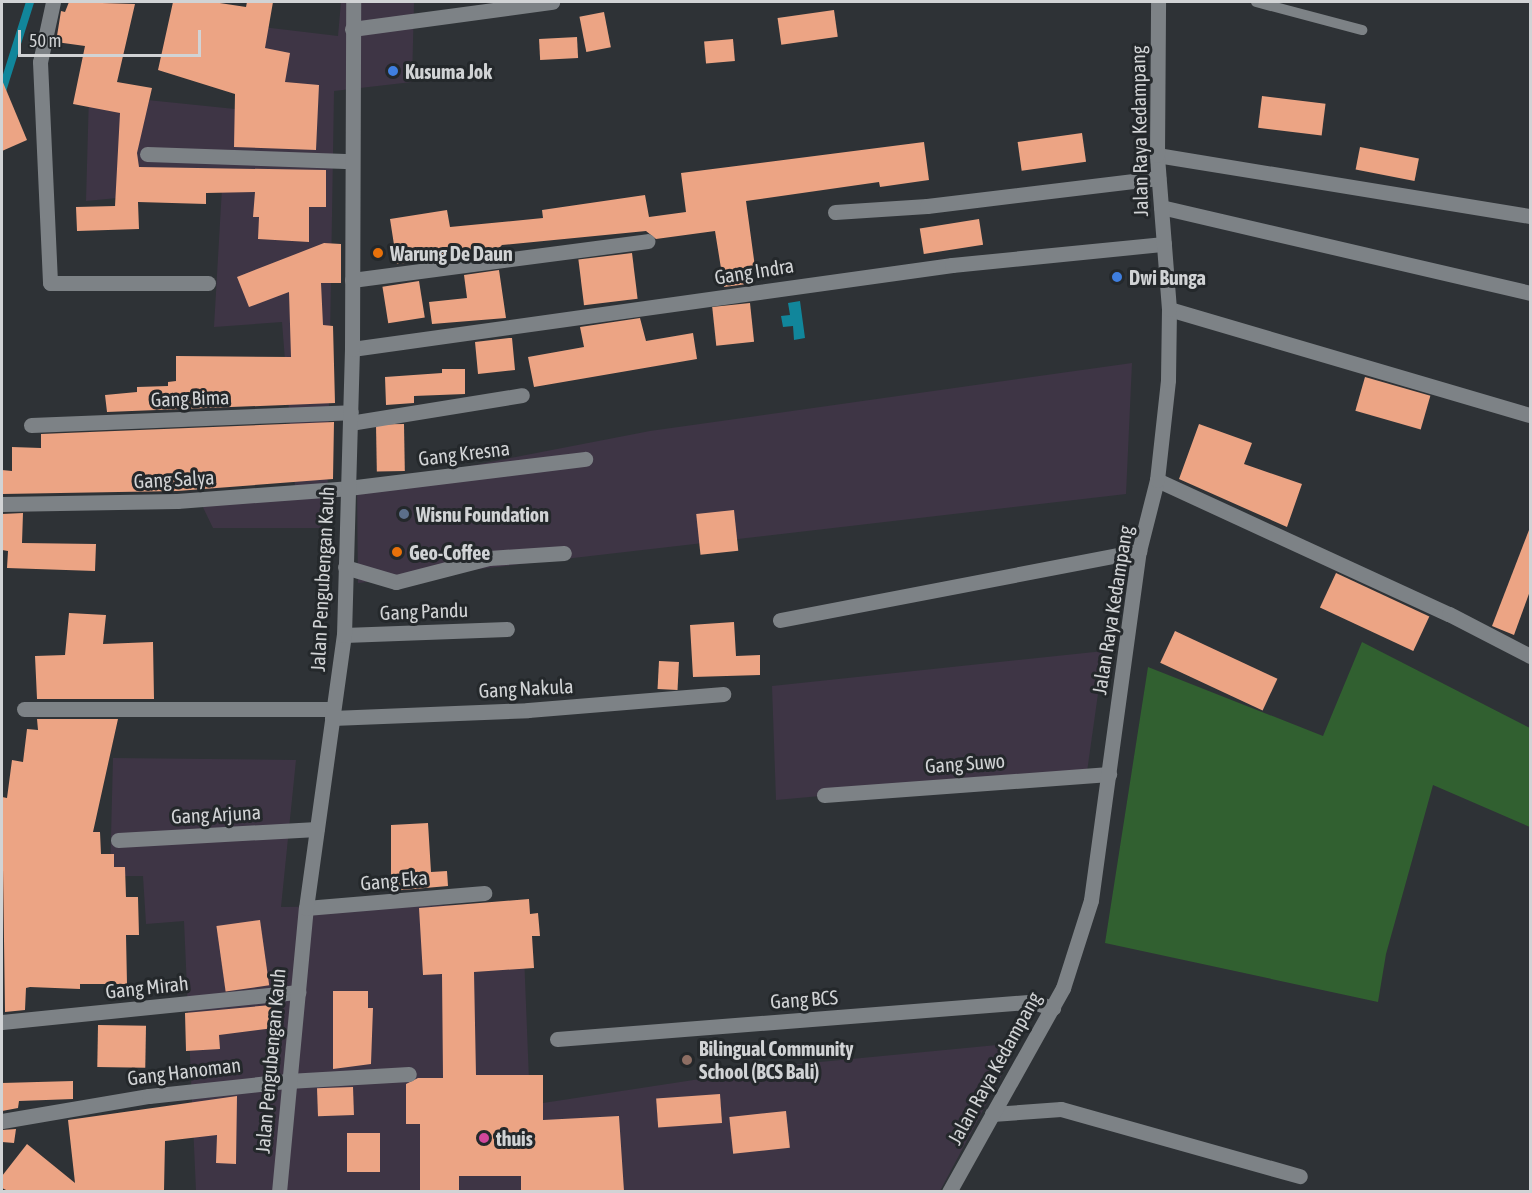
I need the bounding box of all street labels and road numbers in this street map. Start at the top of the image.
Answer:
street label: Jalan Raya Kedampang [1126,45,1152,217]
street label: Gang Indra [713,253,795,289]
street label: Gang Bima [150,385,230,411]
street label: Gang Kresna [417,435,511,471]
street label: Gang Salya [133,465,215,493]
street label: Jalan Pengubengan Kauh [305,486,339,672]
street label: Jalan Raya Kedampang [1087,524,1137,696]
street label: Gang Pandu [379,597,469,625]
street label: Gang Nakula [478,674,574,702]
street label: Gang Suwo [924,748,1006,778]
street label: Gang Arjuna [170,800,262,828]
street label: Gang Eka [359,865,429,895]
street label: Jalan Pengubengan Kauh [250,967,290,1155]
street label: Gang Mirah [104,971,190,1003]
street label: Gang BCS [769,985,839,1013]
street label: Jalan Raya Kedampang [942,988,1046,1148]
street label: Gang Hanoman [126,1052,242,1090]

